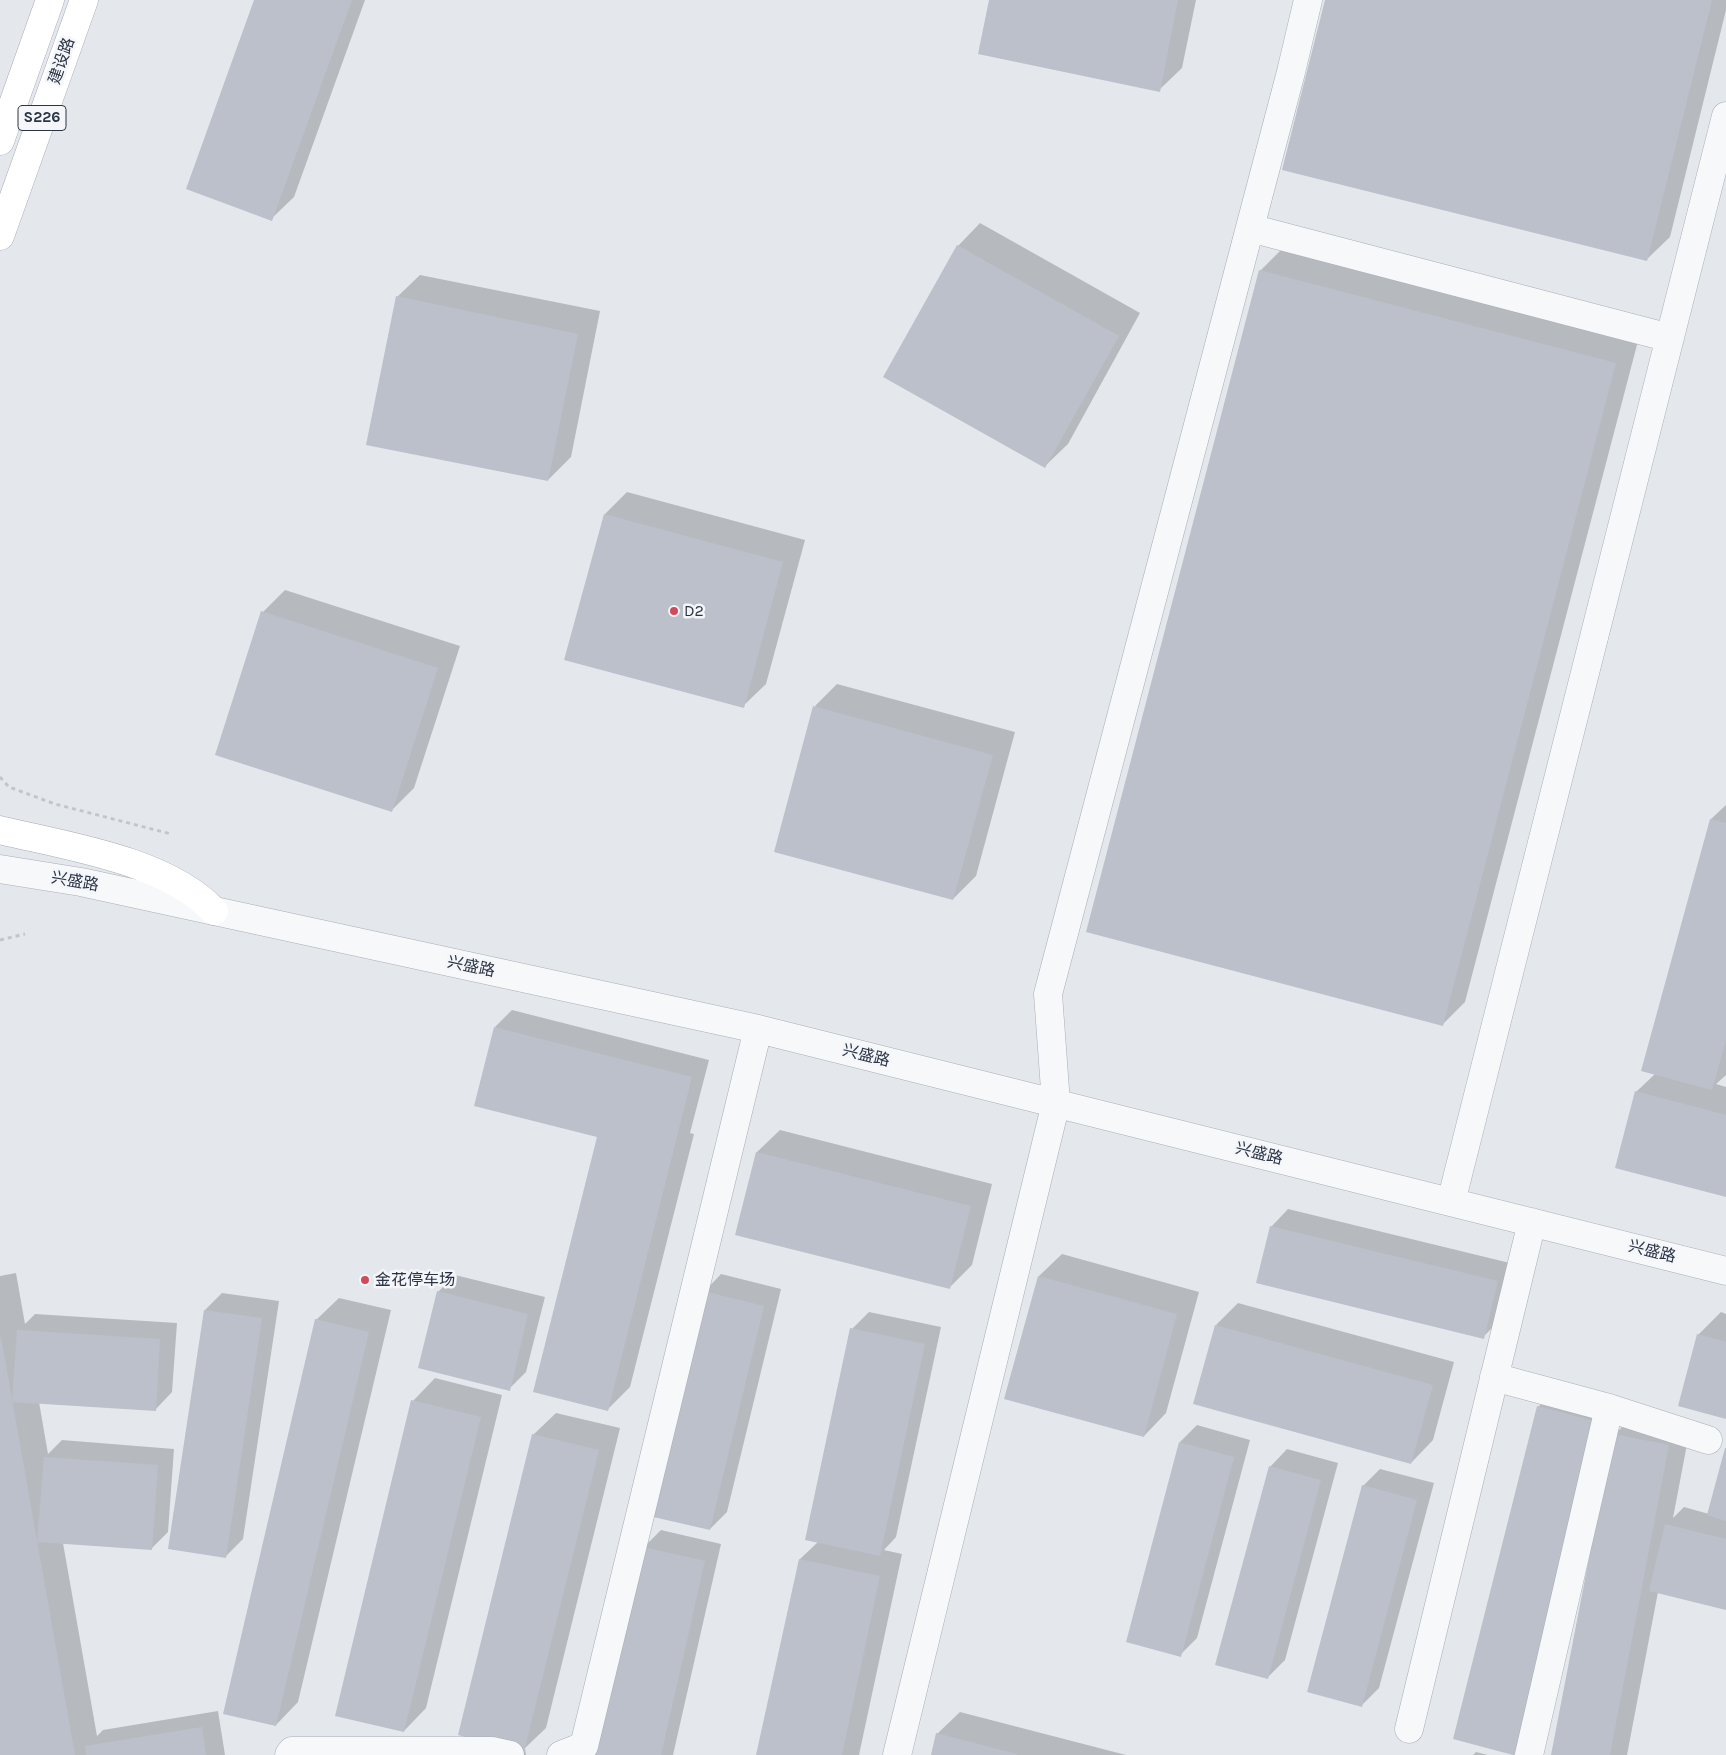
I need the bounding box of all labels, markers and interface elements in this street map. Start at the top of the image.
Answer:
street label: 建设路 [45,35,79,87]
road number: S226 [18,106,66,130]
place label: D2 [684,601,704,621]
marker: D2 [668,605,680,617]
street label: 兴盛路 [50,868,100,896]
street label: 兴盛路 [446,953,496,981]
street label: 兴盛路 [840,1041,892,1071]
street label: 兴盛路 [1233,1139,1285,1169]
street label: 兴盛路 [1626,1237,1678,1267]
place label: 金花停车场 [375,1270,455,1290]
marker: 金花停车场 [359,1274,371,1286]

